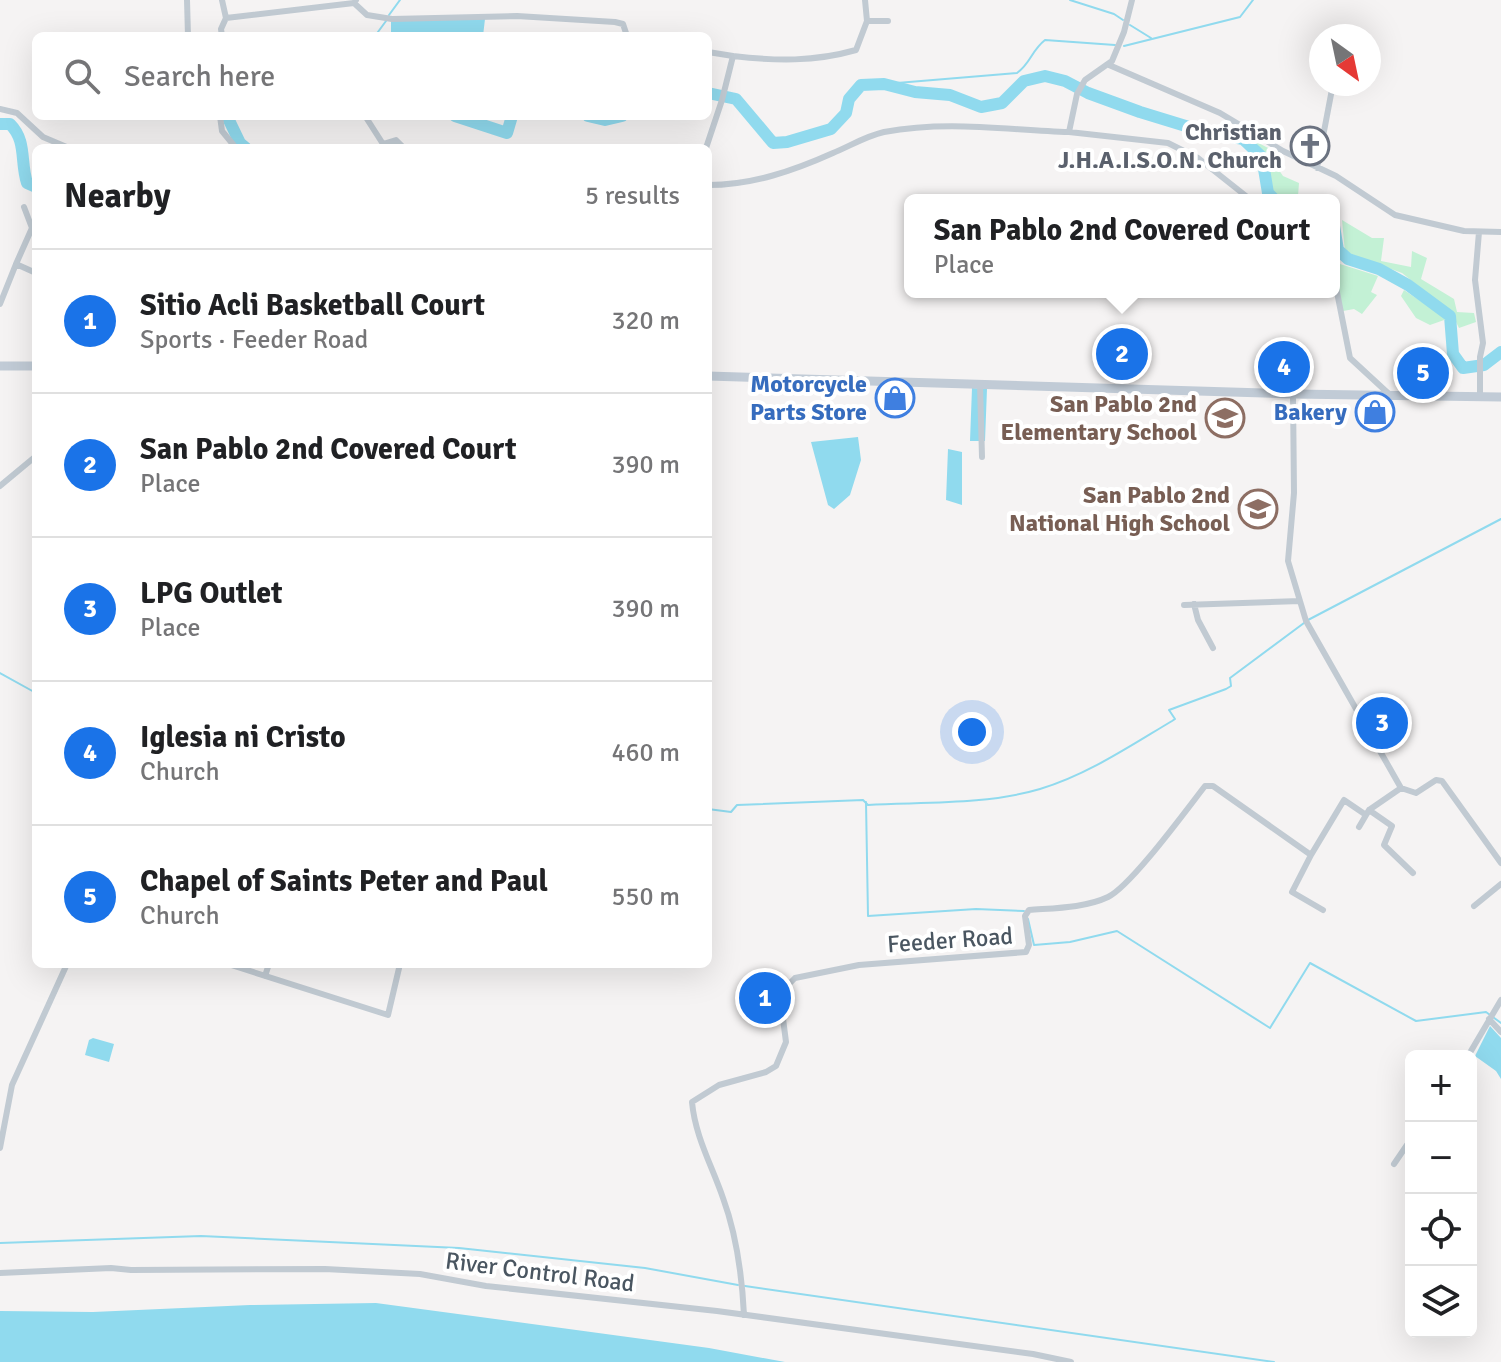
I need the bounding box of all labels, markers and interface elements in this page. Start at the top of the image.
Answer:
north arrow [1309,24,1381,96]
search box [32,32,712,120]
icon: search [60,54,104,98]
text: Search here [124,58,275,95]
place label: Christian J.H.A.I.S.O.N. Church [1058,117,1282,175]
church icon: Christian J.H.A.I.S.O.N. Church [1289,125,1331,167]
text: Nearby [64,175,171,217]
text: 5 results [585,180,680,212]
popup [904,194,1340,298]
text: San Pablo 2nd Covered Court [934,212,1310,249]
text: Place [934,249,994,281]
text: Sitio Acli Basketball Court [140,287,485,324]
text: 1 [83,305,97,337]
text: 320 m [611,305,680,337]
text: Sports · Feeder Road [140,324,368,356]
pin: 2 [1096,324,1148,384]
pin: 4 [1258,337,1310,397]
pin: 5 [1397,343,1449,403]
place label: Motorcycle Parts Store [750,369,867,427]
shop icon: Motorcycle Parts Store [874,377,916,419]
place label: San Pablo 2nd Elementary School [1000,389,1197,447]
shop icon: Bakery [1354,391,1396,433]
school or university icon: San Pablo 2nd Elementary School [1204,397,1246,439]
place label: Bakery [1274,397,1347,427]
text: San Pablo 2nd Covered Court [140,431,517,468]
text: 2 [83,449,97,481]
text: 390 m [611,449,680,481]
text: Place [140,468,201,500]
place label: San Pablo 2nd National High School [1009,480,1230,538]
school or university icon: San Pablo 2nd National High School [1237,488,1279,530]
text: LPG Outlet [140,575,283,612]
text: 3 [83,593,97,625]
text: 390 m [611,593,680,625]
text: Place [140,612,201,644]
pin: 3 [1356,693,1408,753]
your location [952,712,992,752]
text: Iglesia ni Cristo [140,719,346,756]
text: 4 [83,737,97,769]
text: 460 m [611,737,680,769]
text: Church [140,756,220,788]
text: Chapel of Saints Peter and Paul [140,863,548,900]
text: 5 [83,881,97,913]
text: 550 m [611,881,680,913]
text: Church [140,900,220,932]
street label: Feeder Road [886,921,1014,959]
pin: 1 [739,968,791,1028]
map controls [1405,1050,1477,1338]
button: + [1405,1050,1477,1122]
button: − [1405,1122,1477,1194]
button: locate [1405,1194,1477,1266]
street label: River Control Road [444,1246,636,1298]
button: layers [1405,1266,1477,1338]

